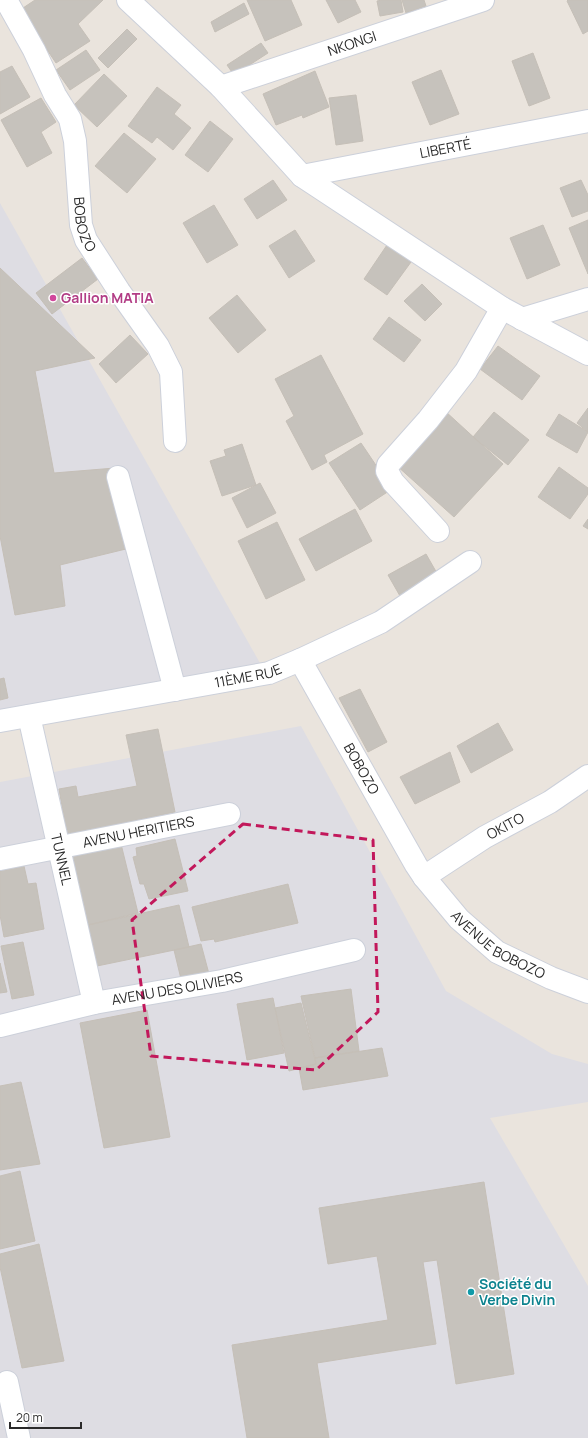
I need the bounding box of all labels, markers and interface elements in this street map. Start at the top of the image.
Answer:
street label: NKONGI [325,26,379,60]
street label: LIBERTÉ [418,134,473,162]
street label: BOBOZO [70,196,101,255]
place label: Gallion MATIA [61,288,154,307]
marker: Gallion MATIA [48,293,58,303]
street label: 11ÈME RUE [213,659,284,692]
street label: BOBOZO [340,739,384,798]
street label: OKITO [483,808,527,844]
street label: AVENU HERITIERS [81,811,196,852]
street label: TUNNEL [47,832,77,887]
street label: AVENUE BOBOZO [447,906,549,983]
street label: AVENU DES OLIVIERS [110,966,245,1009]
place label: Société du Verbe Divin [479,1274,555,1309]
marker: Société du Verbe Divin [466,1287,476,1297]
scale bar [10,1404,81,1430]
text: 20 m [16,1409,43,1426]

